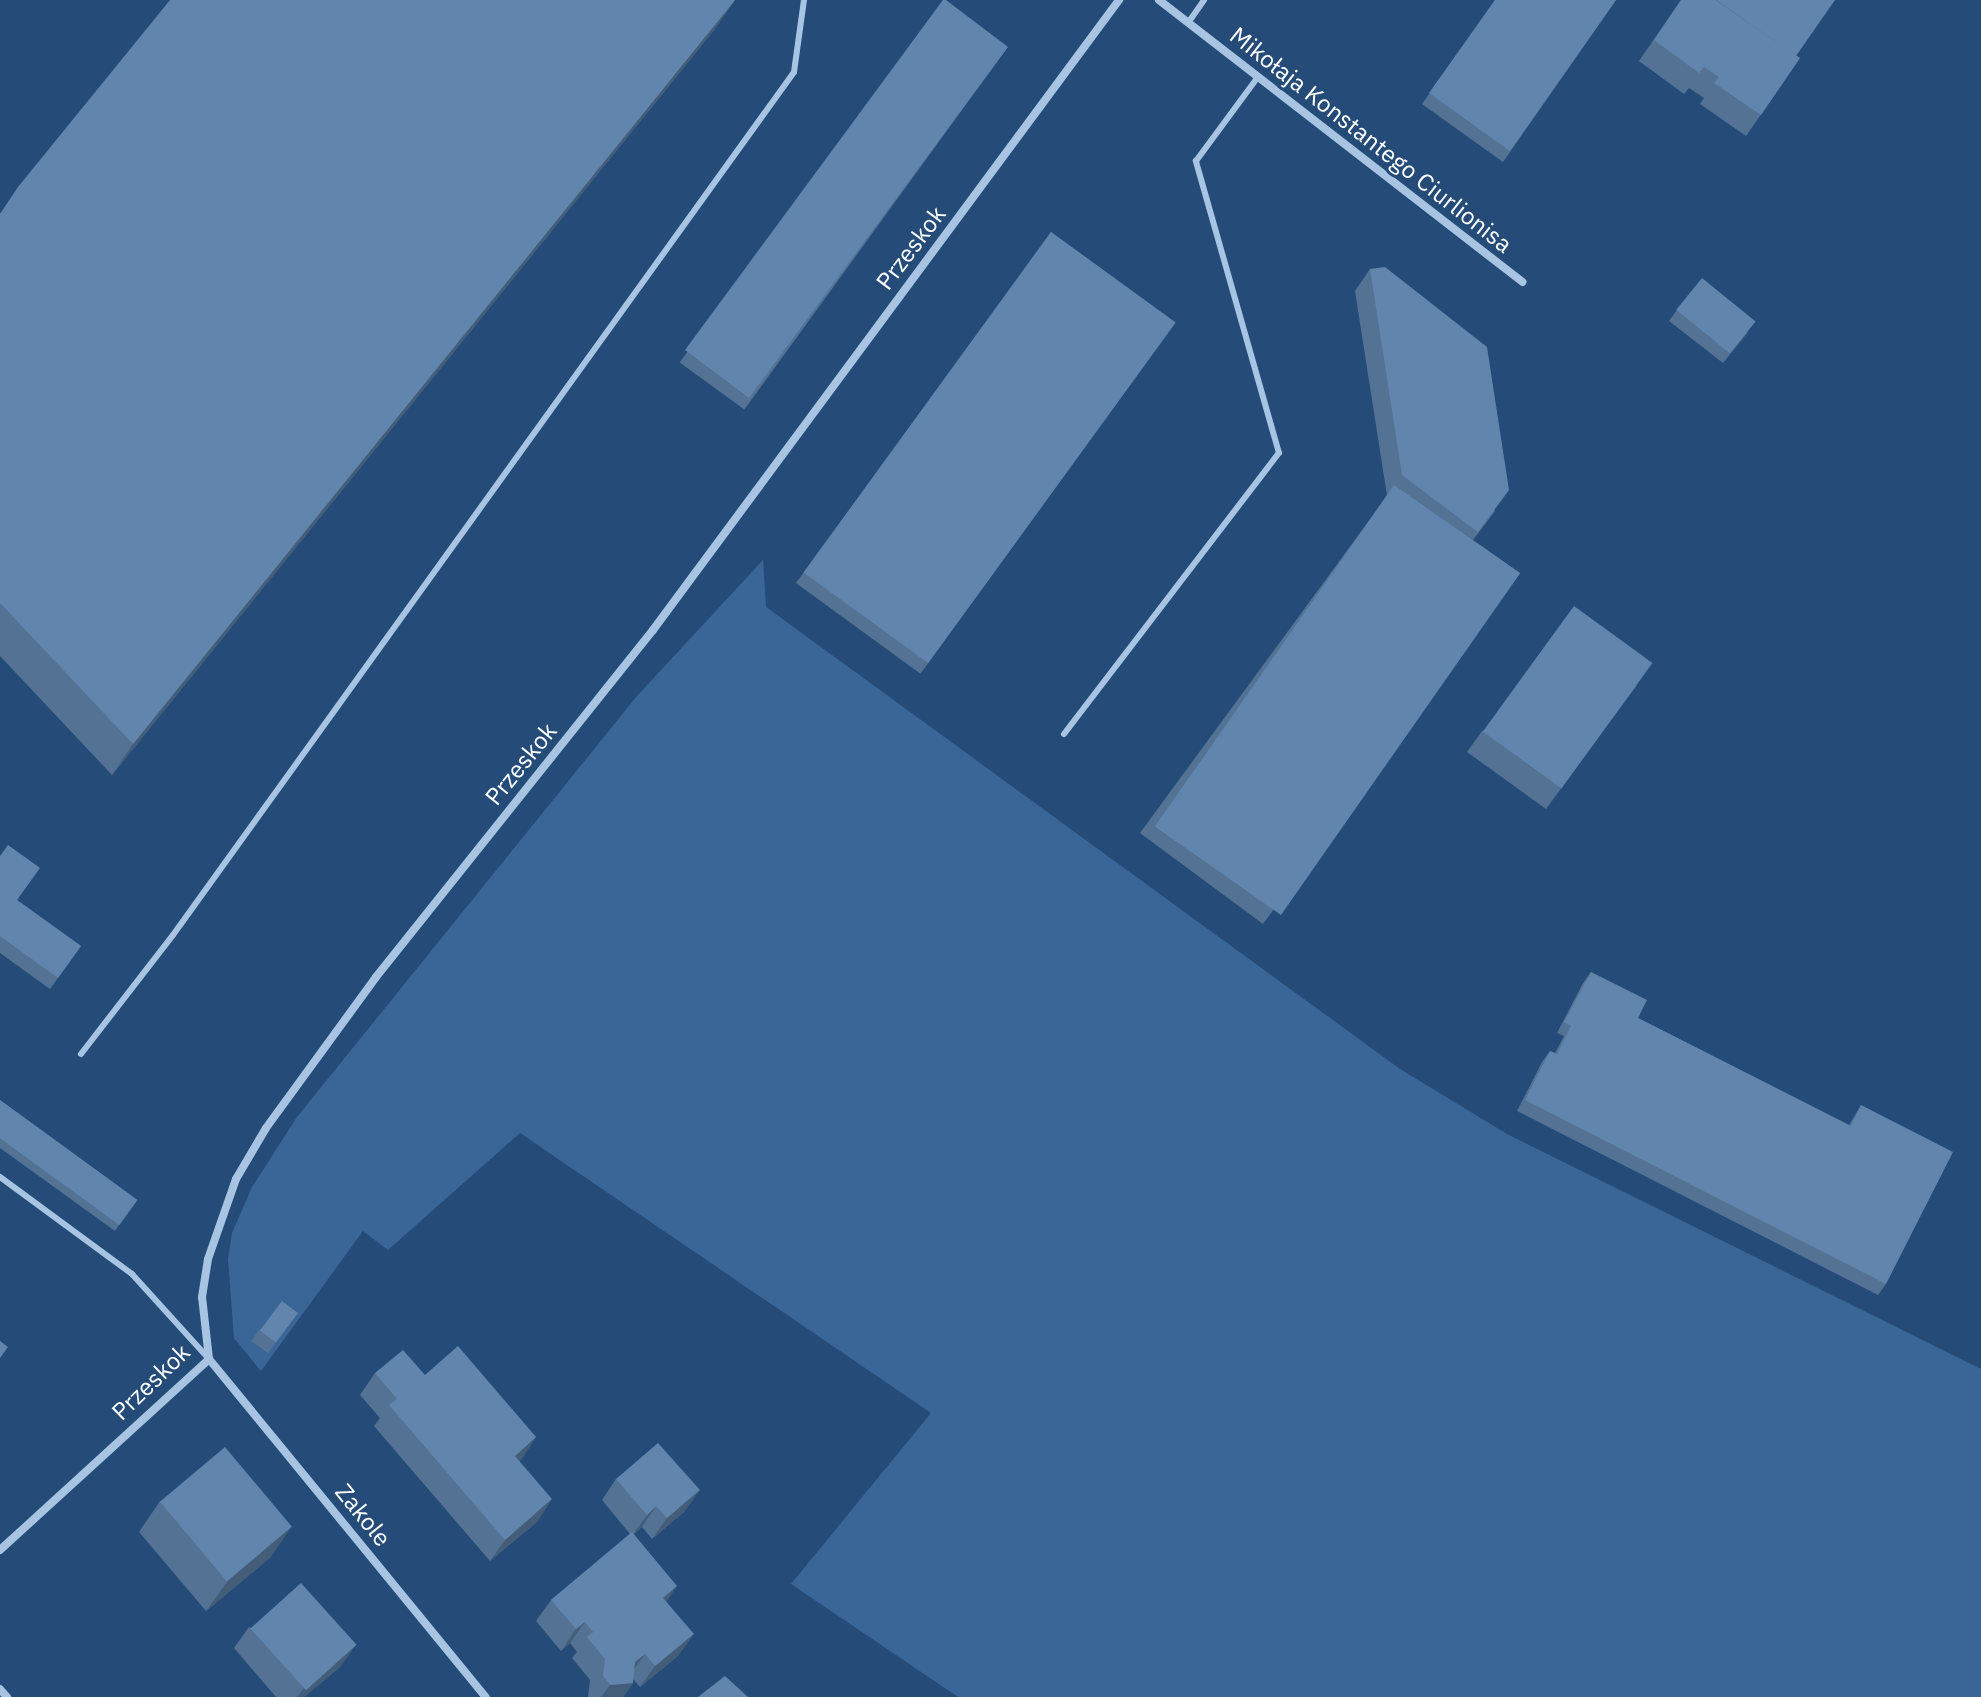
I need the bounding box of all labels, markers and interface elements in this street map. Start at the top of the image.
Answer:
street label: Mikołaja Konstantego Ciurlionisa [1224,21,1518,259]
street label: Przeskok [870,201,952,295]
street label: Przeskok [479,717,563,811]
street label: Przeskok [106,1338,196,1426]
street label: Zakole [329,1478,397,1552]

